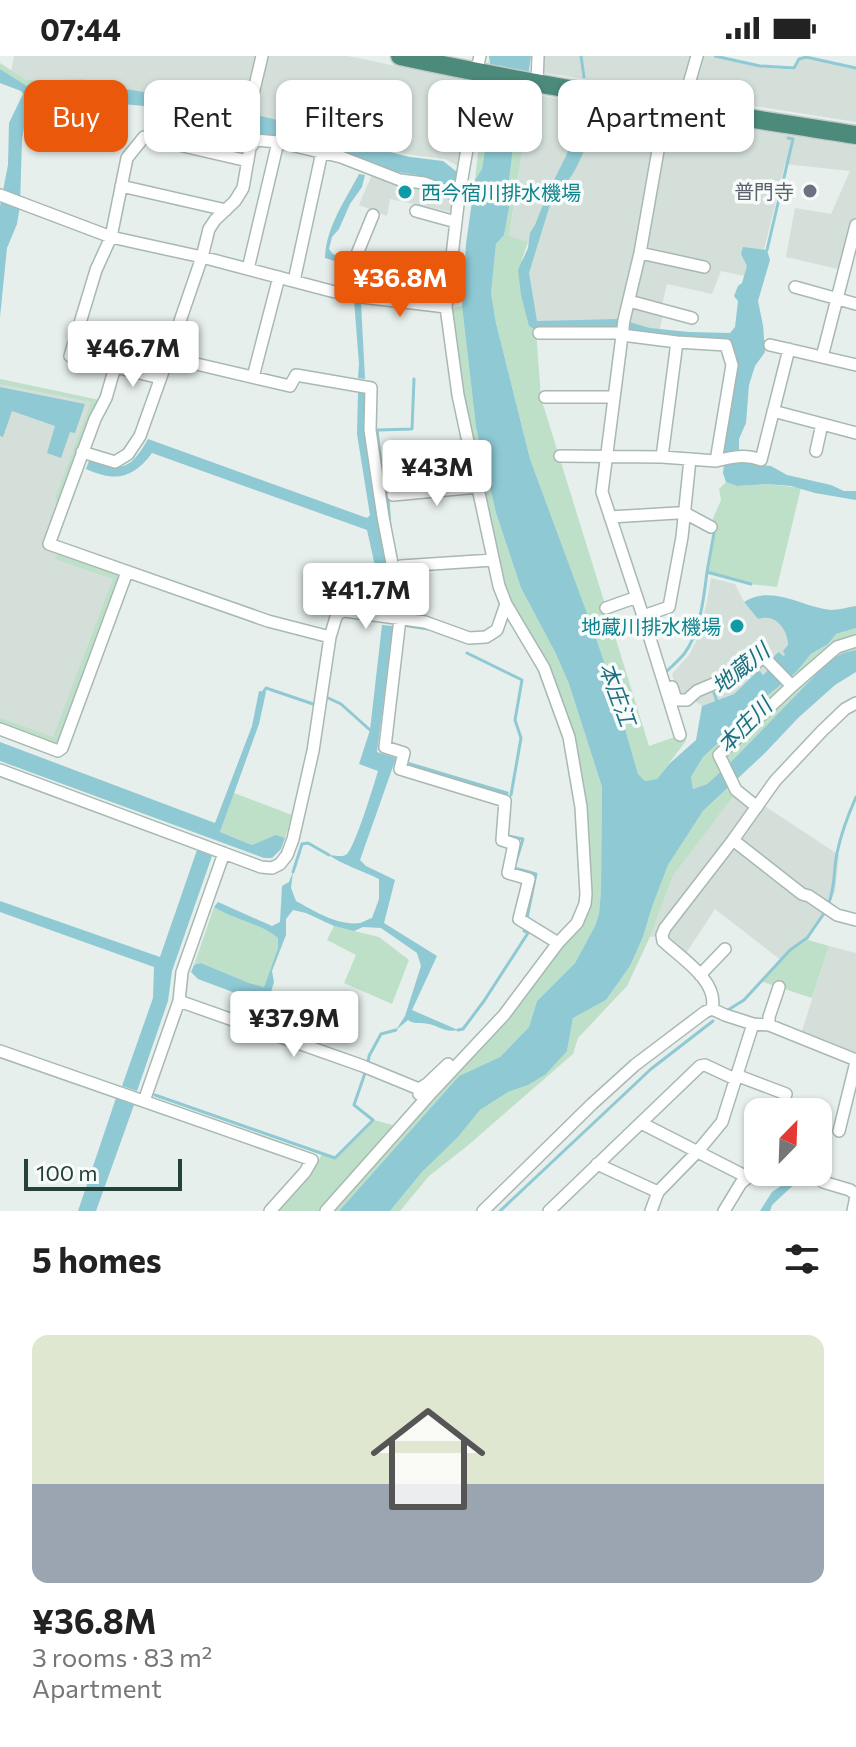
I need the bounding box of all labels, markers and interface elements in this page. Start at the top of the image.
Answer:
text: 07:44 [40,10,121,47]
chip: Buy [24,80,128,152]
chip: Rent [144,80,260,152]
chip: Filters [276,80,412,152]
chip: New [428,80,542,152]
chip: Apartment [558,80,754,152]
place label: 普門寺 [734,179,794,203]
place label: 西今宿川排水機場 [421,180,581,204]
marker: 普門寺 [801,182,819,200]
marker: 西今宿川排水機場 [396,183,414,201]
pin: ¥36.8M [335,251,465,319]
text: ¥36.8M [352,261,448,292]
pin: ¥46.7M [68,321,198,389]
text: ¥46.7M [86,331,180,362]
pin: ¥43M [390,440,484,508]
text: ¥43M [400,450,474,481]
pin: ¥41.7M [301,563,431,631]
text: ¥41.7M [321,573,411,604]
place label: 地蔵川排水機場 [581,614,721,638]
marker: 地蔵川排水機場 [728,617,746,635]
water label: 地蔵川 [706,635,776,699]
water label: 本庄江 [594,658,643,731]
water label: 本庄川 [711,691,778,758]
pin: ¥37.9M [229,991,359,1059]
text: ¥37.9M [248,1001,340,1032]
north arrow [744,1098,832,1186]
map controls [744,1098,832,1186]
scale bar [24,1155,182,1191]
text: 100 m [36,1159,98,1186]
icon: filters [780,1237,824,1281]
text: 5 homes [32,1238,162,1280]
icon: home [356,1387,500,1531]
text: ¥36.8M [32,1599,157,1641]
text: 3 rooms · 83 m² [32,1641,212,1672]
text: Apartment [32,1672,162,1703]

